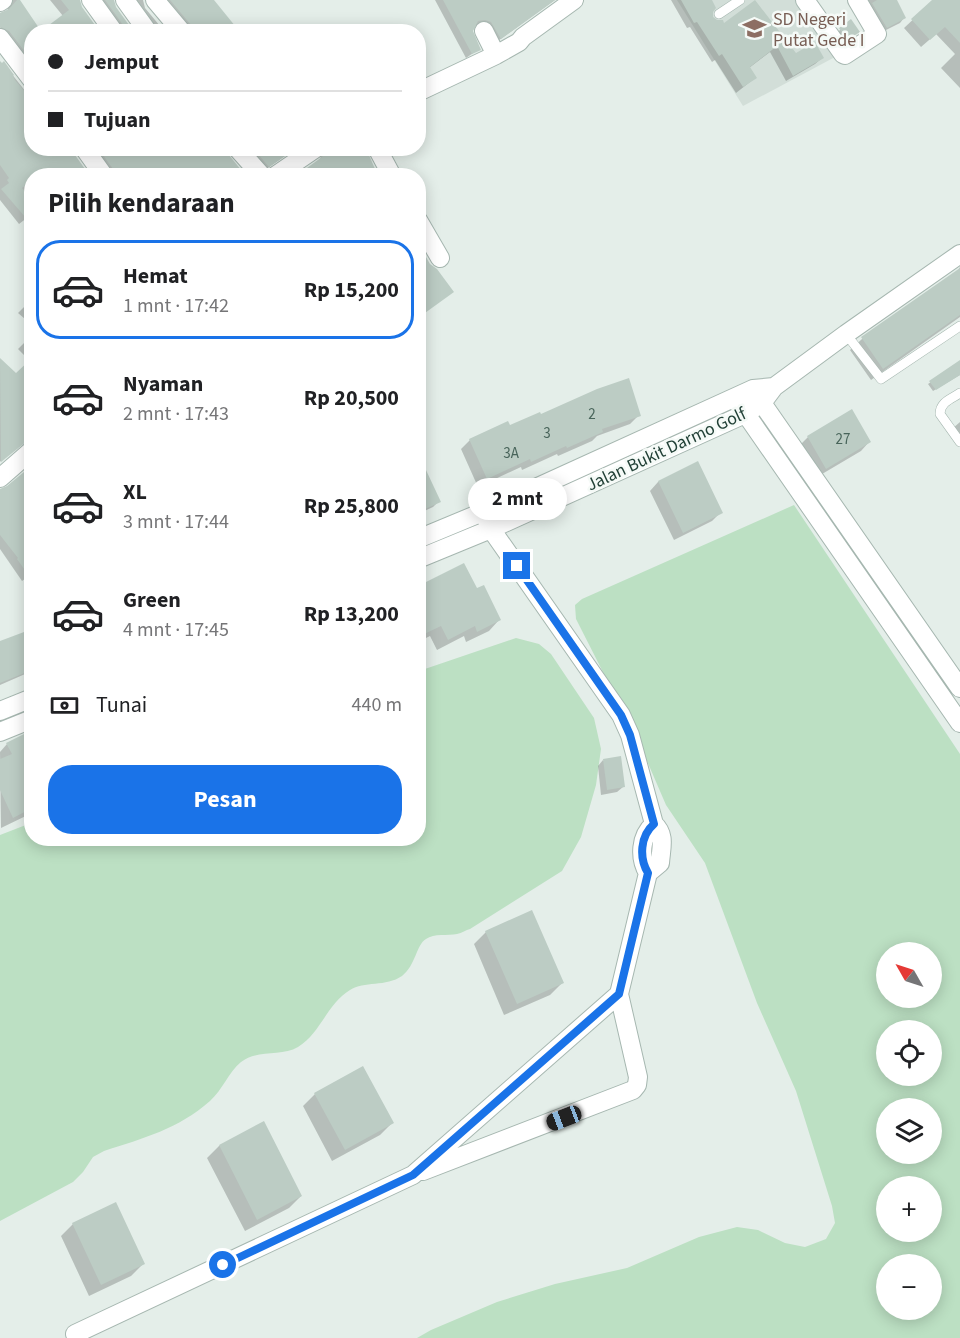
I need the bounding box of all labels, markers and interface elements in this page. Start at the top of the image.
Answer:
place label: SD Negeri Putat Gede I [773,7,864,53]
school or university icon: SD Negeri Putat Gede I [742,16,768,42]
text: Jemput [84,46,159,78]
text: Tujuan [84,104,151,136]
text: Pilih kendaraan [48,184,235,223]
text: Hemat [123,260,188,292]
icon: car [51,263,105,317]
text: Rp 15,200 [304,274,399,306]
text: 1 mnt · 17:42 [123,292,229,320]
text: Nyaman [123,368,203,400]
icon: car [51,371,105,425]
text: Rp 20,500 [304,382,399,414]
text: 2 mnt · 17:43 [123,400,229,428]
street label: Jalan Bukit Darmo Golf [582,401,751,497]
house number: 2 [588,404,596,425]
house number: 3 [543,423,551,444]
house number: 27 [836,429,850,450]
house number: 3A [503,443,520,464]
text: XL [123,476,147,508]
icon: car [51,479,105,533]
callout: 2 mnt [468,479,566,521]
text: 2 mnt [492,485,543,513]
text: Rp 25,800 [304,490,399,522]
text: 3 mnt · 17:44 [123,508,229,536]
route end [503,552,530,579]
text: Green [123,584,181,616]
icon: car [51,587,105,641]
text: Rp 13,200 [304,598,399,630]
text: 4 mnt · 17:45 [123,616,229,644]
icon: cash [48,689,81,722]
text: Tunai [96,689,147,721]
text: 440 m [352,691,402,719]
button: Pesan [48,765,402,834]
north arrow [876,942,942,1008]
map controls [876,942,942,1320]
button: locate [876,1020,942,1086]
button: layers [876,1098,942,1164]
car [544,1103,584,1133]
button: + [876,1176,942,1242]
route start [209,1251,236,1278]
button: − [876,1254,942,1320]

